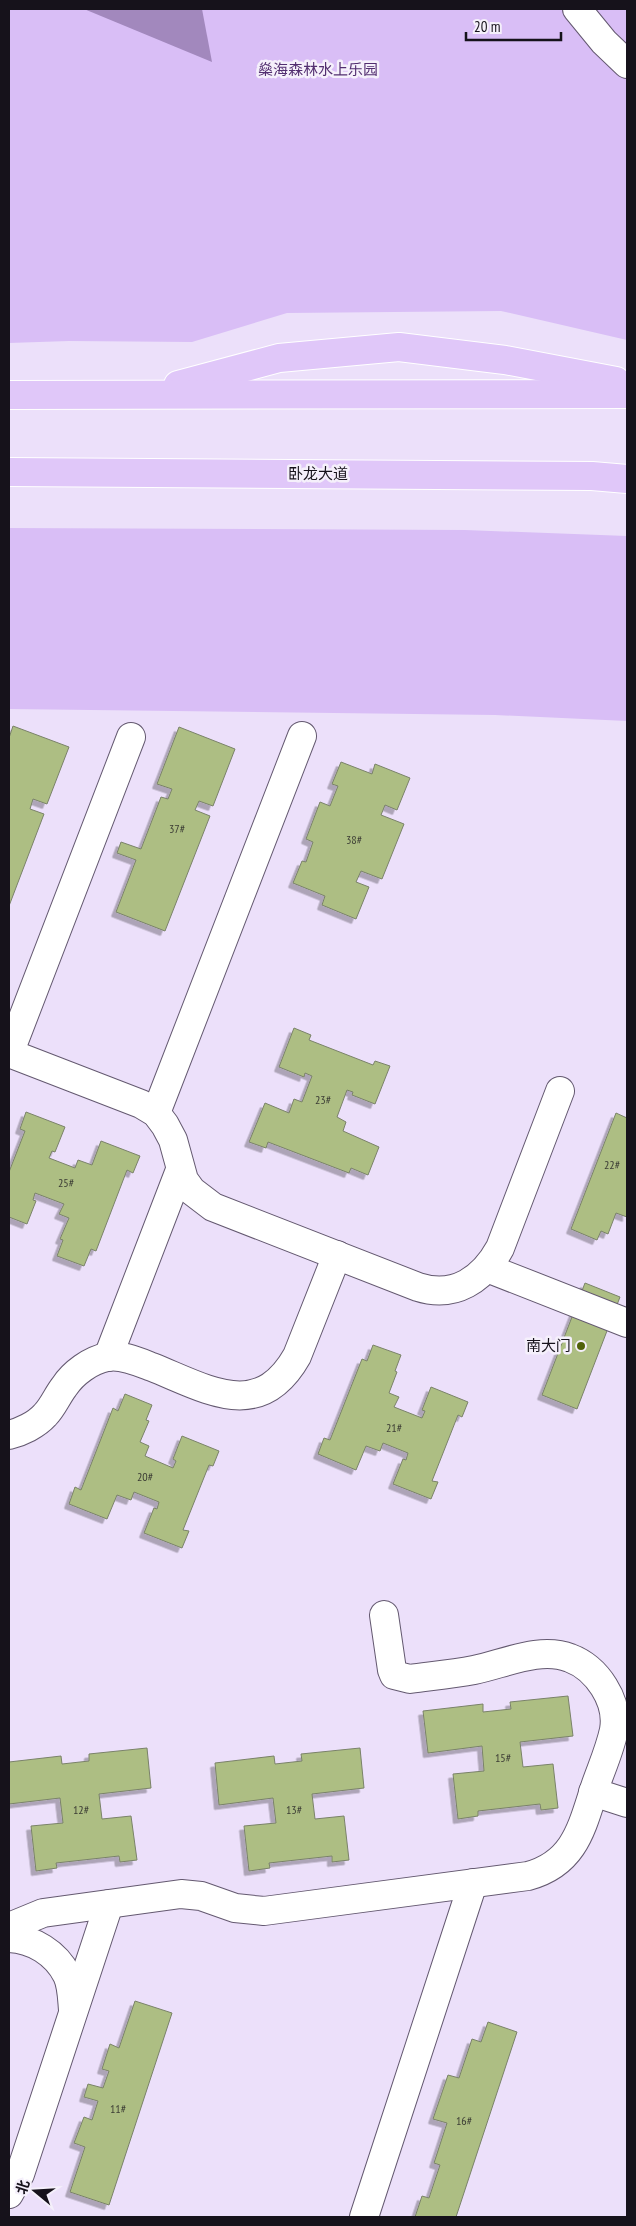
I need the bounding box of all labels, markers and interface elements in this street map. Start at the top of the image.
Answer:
scale bar [466,10,561,42]
text: 20 m [474,17,500,36]
park label: 燊海森林水上乐园 [258,60,378,79]
street label: 卧龙大道 [288,464,348,483]
house number: 37# [169,821,185,836]
house number: 38# [346,832,362,847]
house number: 23# [315,1092,331,1107]
house number: 22# [604,1157,620,1172]
house number: 25# [58,1175,74,1190]
place label: 南大门 [526,1336,571,1355]
marker: 南大门 [575,1340,587,1352]
house number: 21# [386,1420,402,1435]
house number: 20# [137,1469,153,1484]
house number: 15# [495,1750,511,1765]
house number: 12# [73,1802,89,1817]
house number: 13# [286,1802,302,1817]
house number: 11# [110,2101,126,2116]
house number: 16# [456,2113,472,2128]
north arrow [10,2166,60,2216]
text: 北 [12,2178,33,2196]

